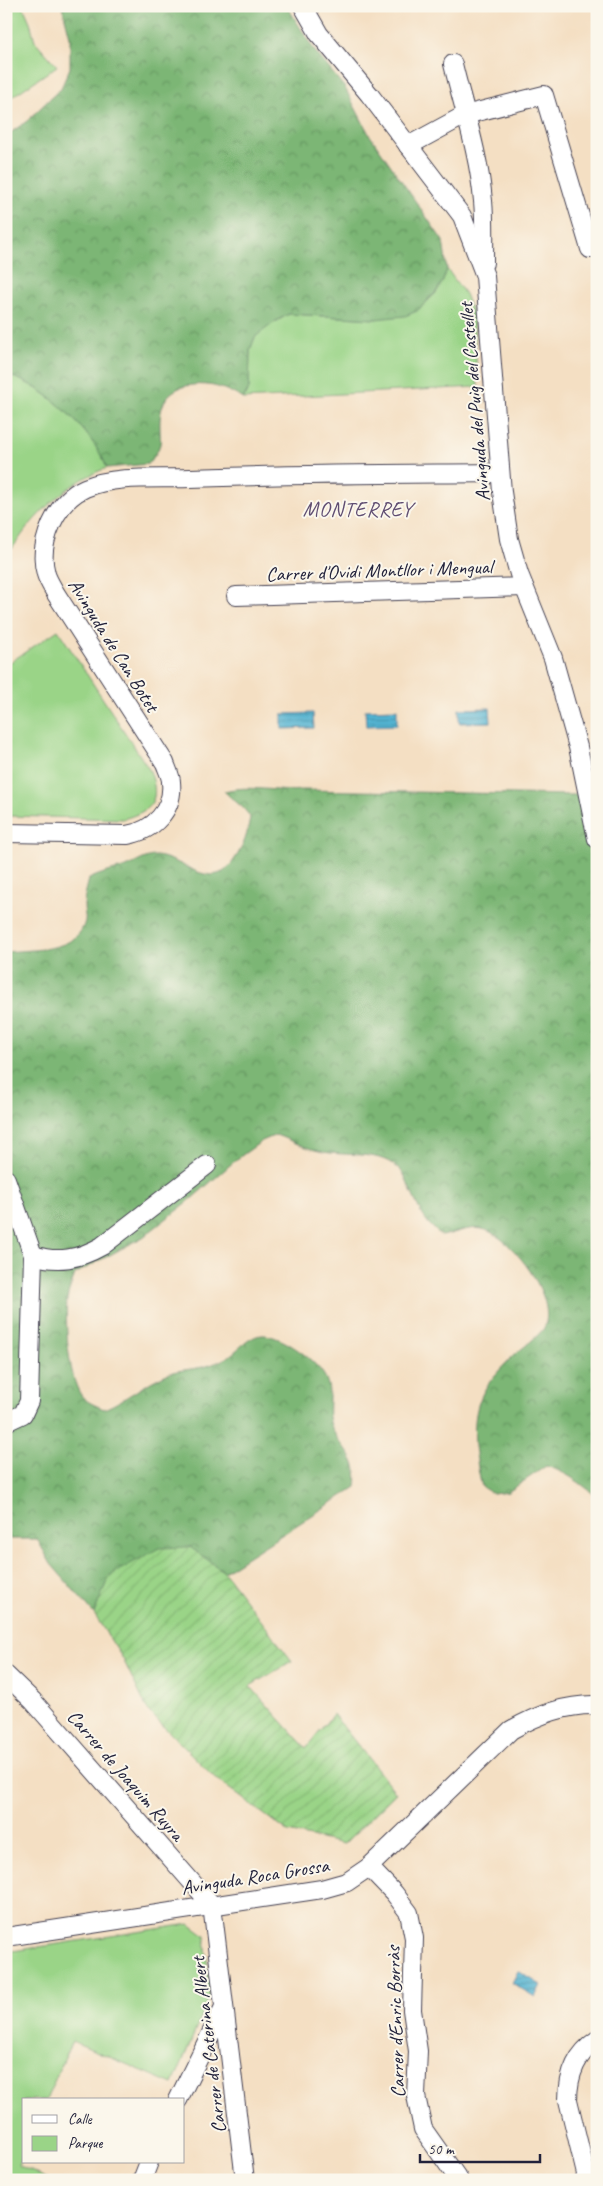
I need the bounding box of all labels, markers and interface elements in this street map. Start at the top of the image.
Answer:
street label: Avinguda del Puig del Castellet [453,299,496,502]
district label: MONTERREY [303,496,417,522]
street label: Carrer d'Ovidi Montllor i Mengual [266,554,496,587]
street label: Avinguda de Can Botet [63,574,166,719]
street label: Carrer de Joaquim Ruyra [62,1704,191,1848]
street label: Avinguda Roca Grossa [180,1852,332,1900]
street label: Carrer d'Enric Borràs [380,1944,411,2098]
street label: Carrer de Caterina Albert [185,1953,232,2135]
legend [22,2098,185,2164]
text: Calle [68,2110,93,2129]
scale bar [420,2131,540,2163]
text: Parque [68,2134,104,2153]
text: 50 m [428,2140,455,2159]

